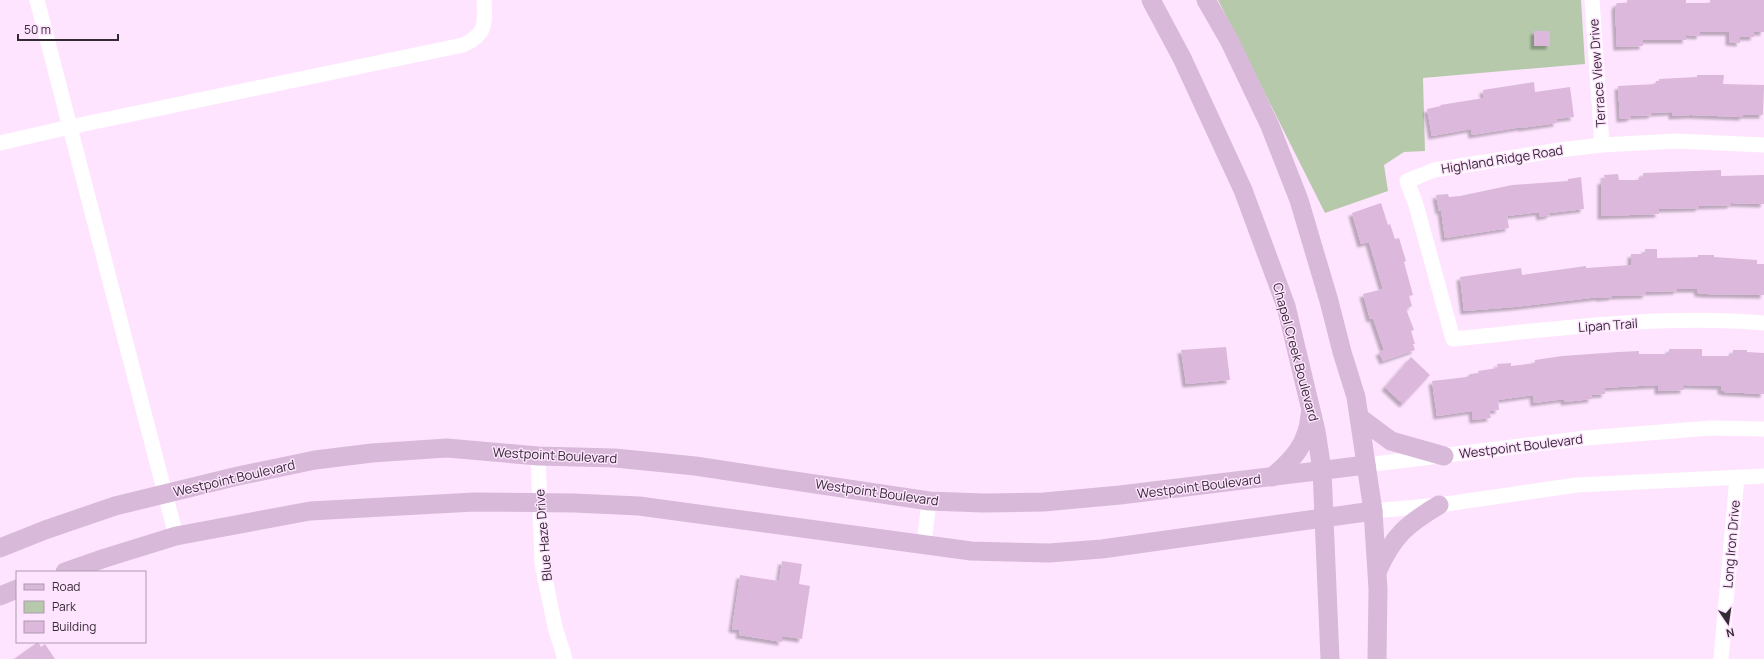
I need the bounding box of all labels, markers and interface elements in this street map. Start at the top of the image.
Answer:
scale bar [18,16,118,42]
street label: Terrace View Drive [1584,18,1610,128]
text: 50 m [24,21,51,38]
street label: Highland Ridge Road [1440,140,1564,178]
street label: Chapel Creek Boulevard [1269,281,1323,423]
street label: Lipan Trail [1578,314,1638,336]
street label: Westpoint Boulevard [1458,429,1584,463]
street label: Westpoint Boulevard [492,443,618,467]
street label: Westpoint Boulevard [171,455,297,501]
street label: Westpoint Boulevard [1136,469,1262,503]
street label: Westpoint Boulevard [814,474,940,510]
street label: Blue Haze Drive [530,488,556,582]
street label: Long Iron Drive [1718,499,1744,589]
legend [16,571,146,643]
text: Road [52,578,80,595]
text: Park [52,598,77,615]
north arrow [1708,603,1748,643]
text: Building [52,618,96,635]
text: N [1725,625,1736,641]

